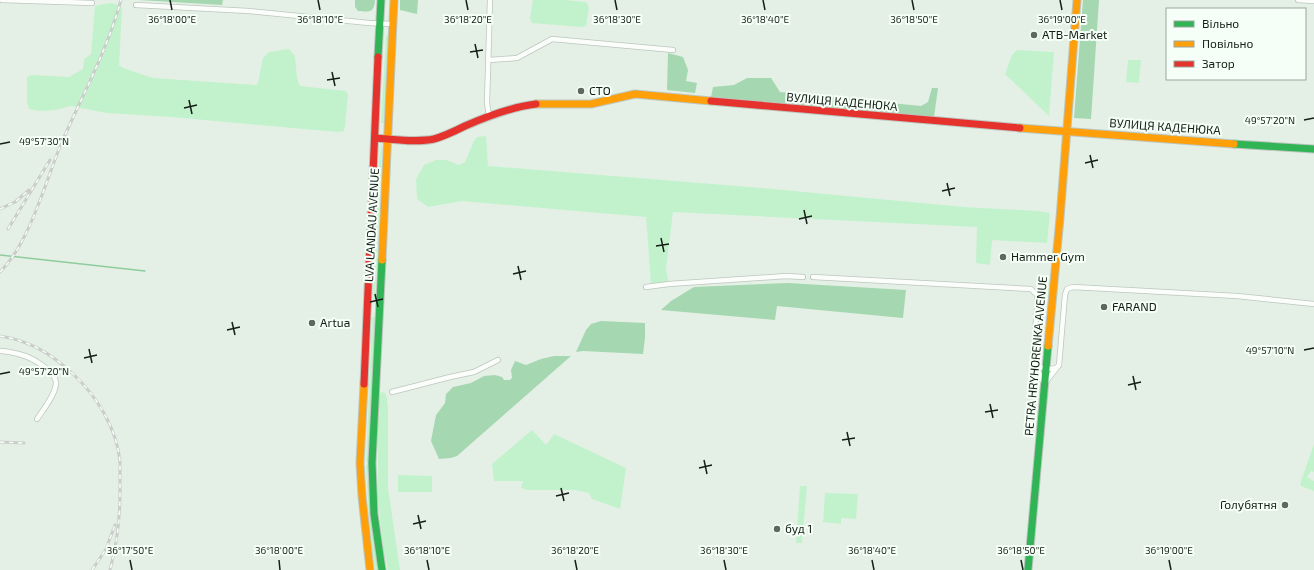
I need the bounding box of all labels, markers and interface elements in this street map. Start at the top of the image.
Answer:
legend [1166,8,1306,80]
text: 36°18'00"E [148,13,197,25]
text: 36°18'10"E [297,13,343,25]
text: 36°18'20"E [444,13,492,25]
text: 36°18'30"E [593,13,641,25]
text: 36°18'40"E [741,13,789,25]
text: 36°18'50"E [890,13,938,25]
text: 36°19'00"E [1038,13,1086,25]
text: Вільно [1202,16,1239,30]
place label: ATB-Market [1042,27,1108,41]
marker: ATB-Market [1029,30,1039,40]
text: Повільно [1202,36,1253,50]
text: Затор [1202,56,1235,70]
place label: СТО [589,83,611,97]
marker: СТО [576,86,586,96]
street label: ВУЛИЦЯ КАДЕНЮКА [786,89,899,113]
text: 49°57'20"N [1245,114,1295,126]
street label: ВУЛИЦЯ КАДЕНЮКА [1109,115,1222,137]
text: 49°57'30"N [19,135,69,147]
street label: LVA LANDAU AVENUE [361,167,381,282]
place label: Hammer Gym [1011,249,1085,263]
marker: Hammer Gym [998,252,1008,262]
street label: PETRA HRYHORENKA АVENUE [1021,275,1049,436]
place label: FARAND [1112,299,1157,313]
marker: FARAND [1099,302,1109,312]
place label: Artua [320,315,350,329]
marker: Artua [307,318,317,328]
text: 49°57'10"N [1246,344,1294,356]
text: 49°57'20"N [19,365,69,377]
place label: Голубятня [1220,497,1277,512]
marker: Голубятня [1280,500,1290,510]
place label: буд 1 [785,521,812,536]
marker: буд 1 [772,524,782,534]
text: 36°17'50"E [107,544,154,556]
text: 36°18'00"E [255,544,304,556]
text: 36°18'10"E [404,544,450,556]
text: 36°18'20"E [551,544,599,556]
text: 36°18'30"E [700,544,748,556]
text: 36°18'40"E [848,544,896,556]
text: 36°18'50"E [997,544,1045,556]
text: 36°19'00"E [1145,544,1193,556]

